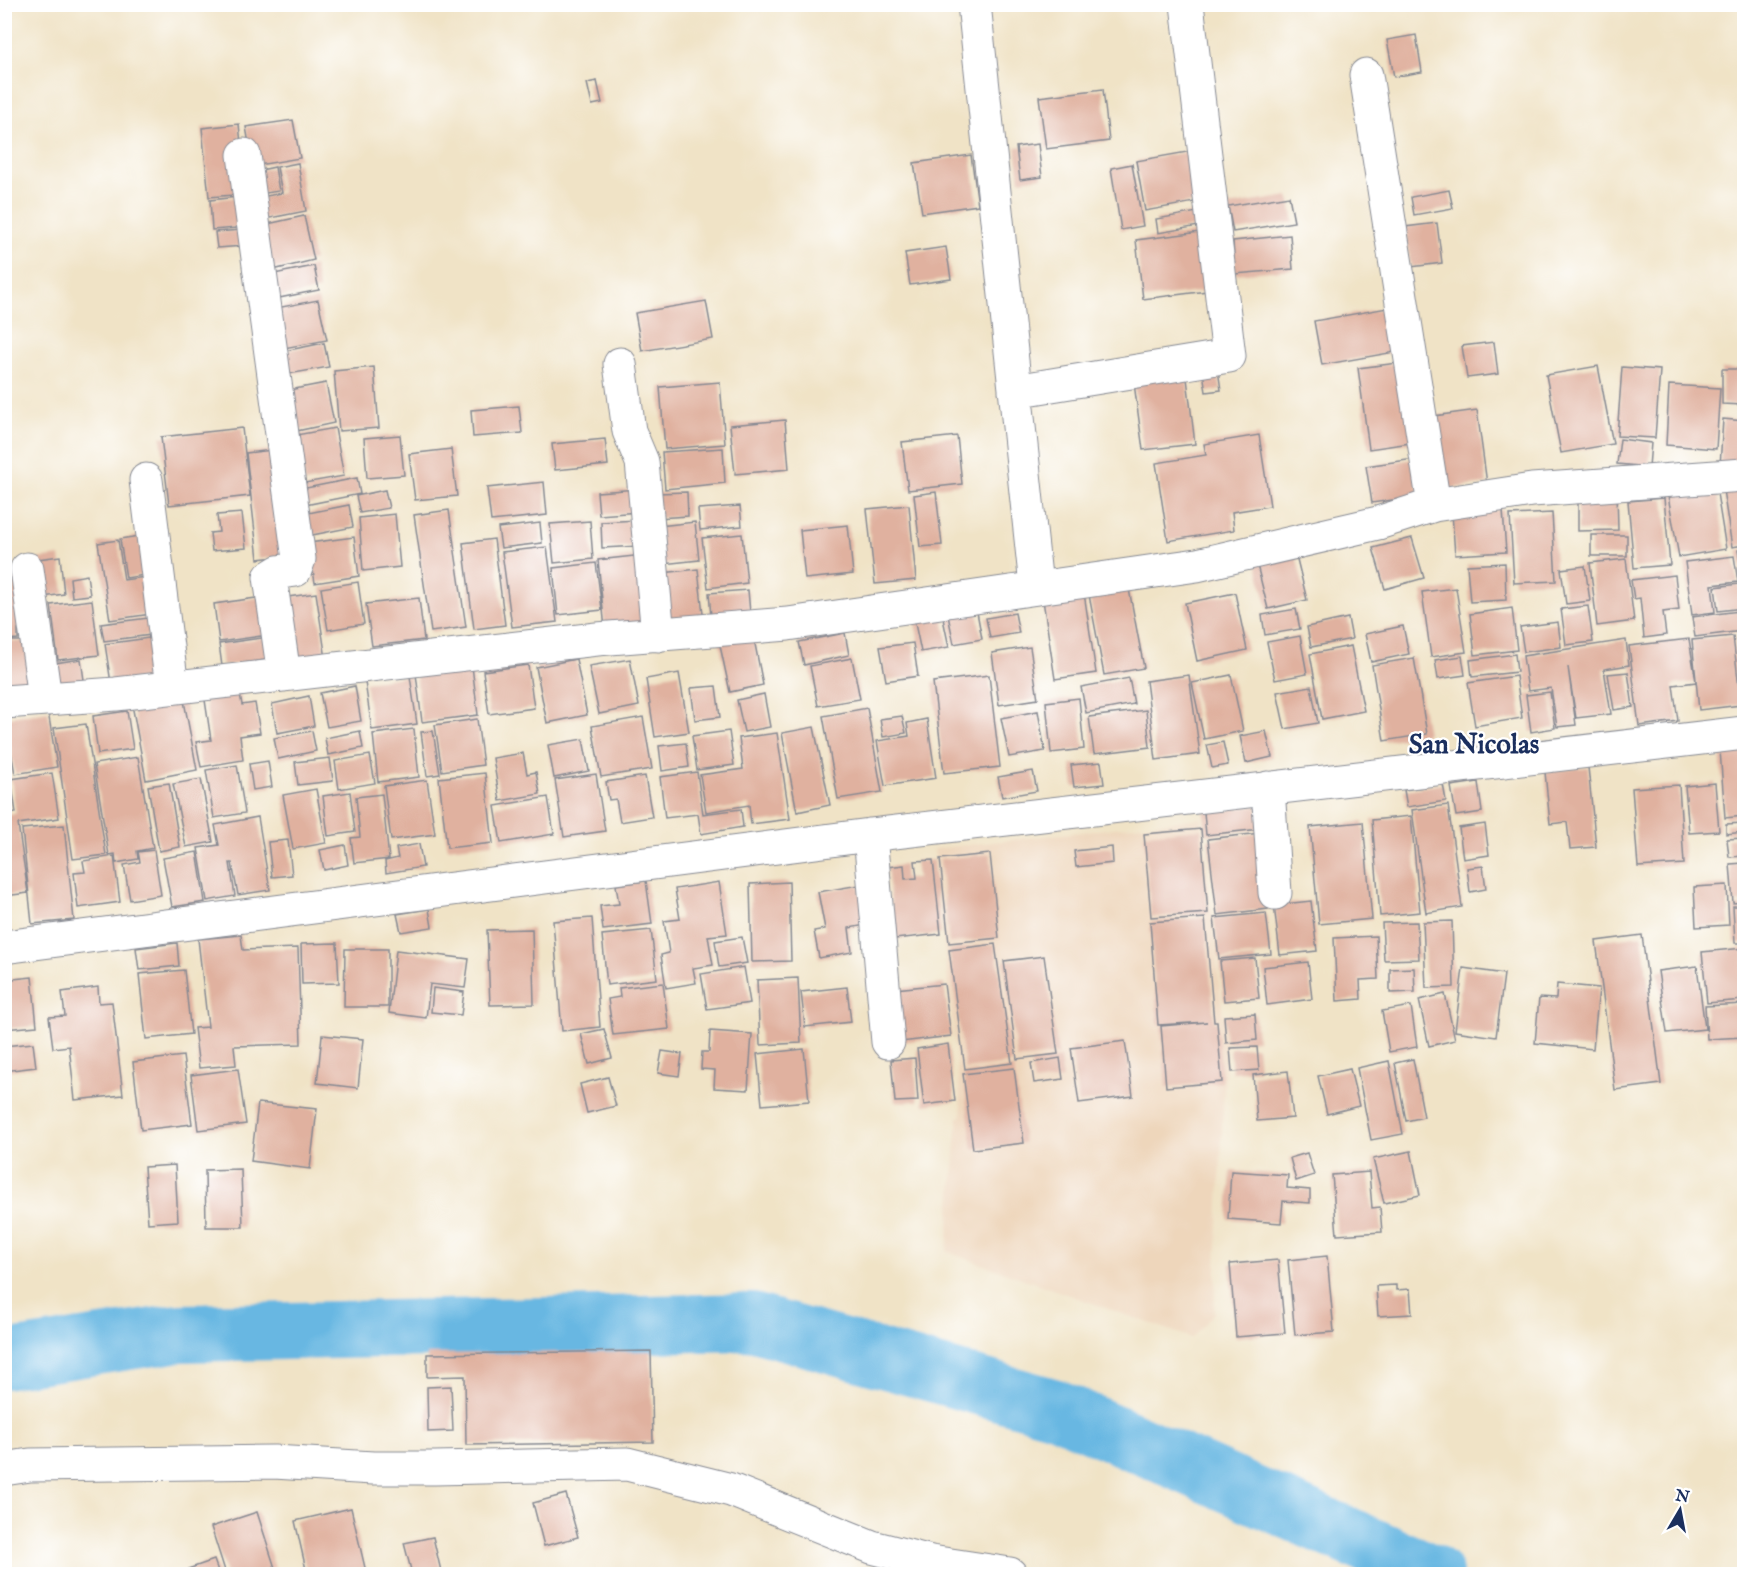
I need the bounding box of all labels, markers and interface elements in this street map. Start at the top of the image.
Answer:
district label: San Nicolas [1409,729,1539,763]
north arrow [1650,1480,1710,1540]
text: N [1673,1486,1691,1508]

